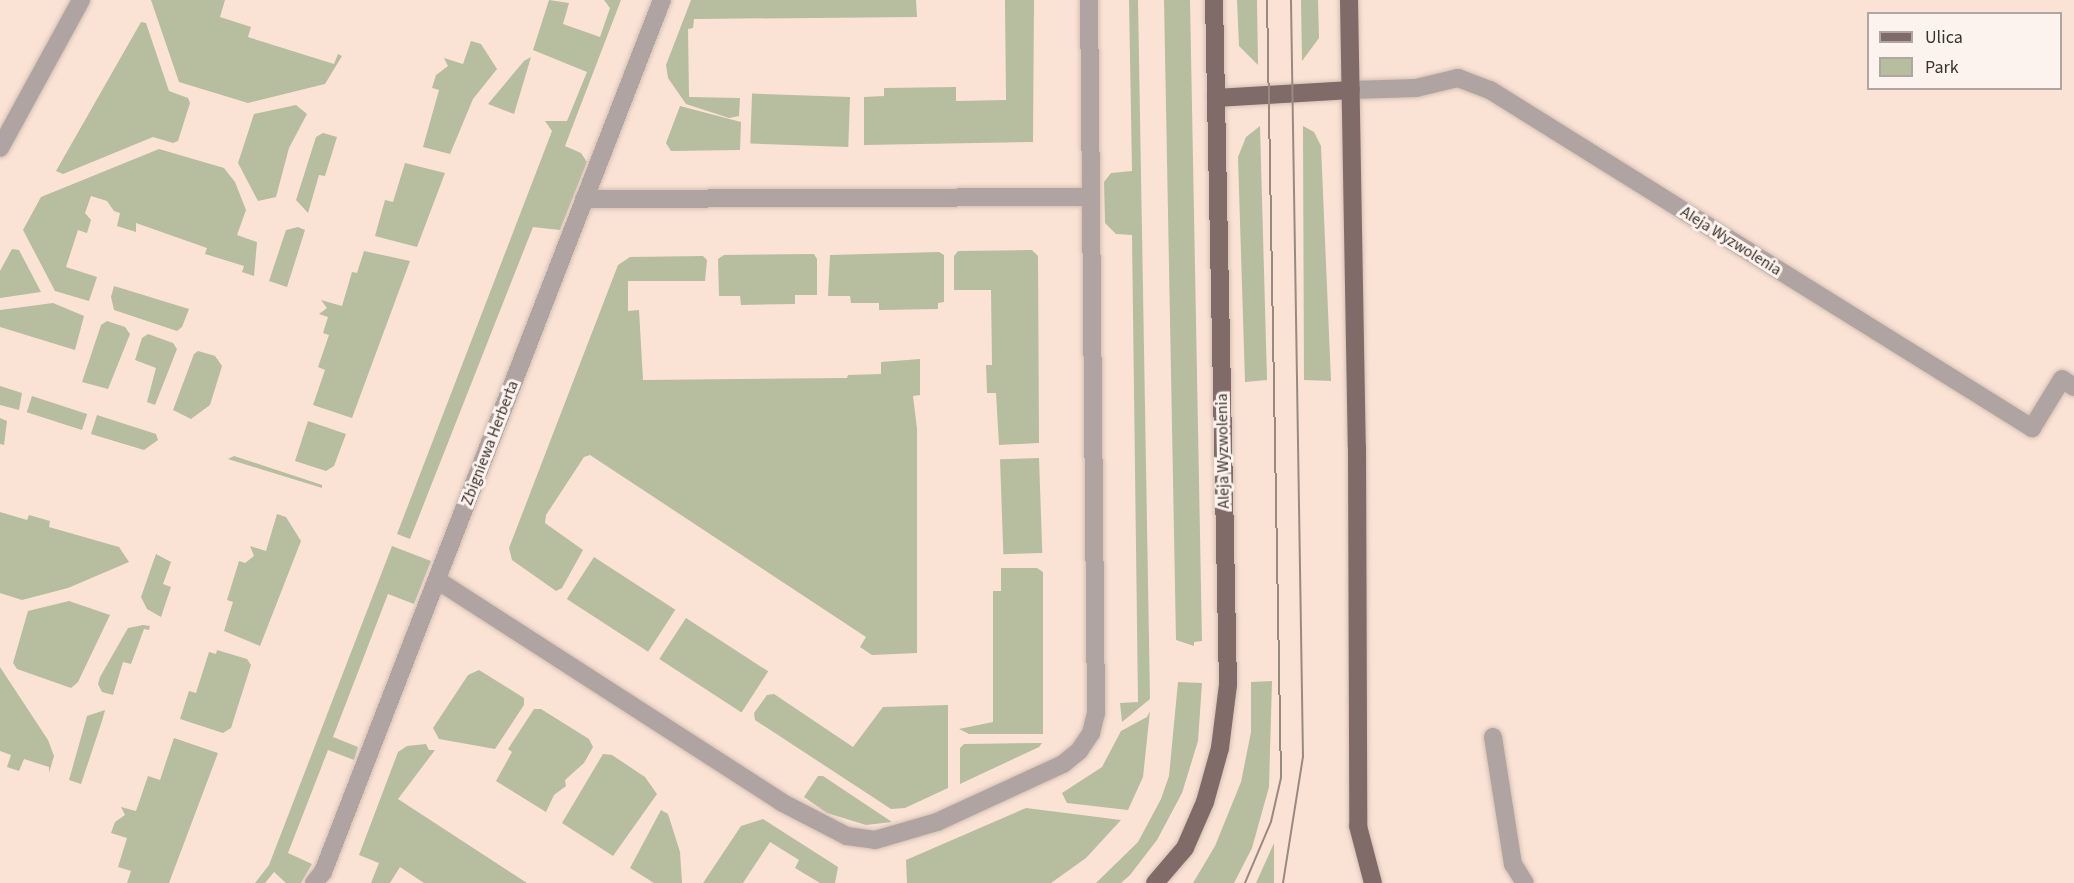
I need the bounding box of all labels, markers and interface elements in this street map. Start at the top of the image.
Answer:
legend [1867,12,2062,90]
text: Ulica [1925,25,1963,50]
text: Park [1925,55,1959,80]
street label: Aleja Wyzwolenia [1677,202,1785,280]
street label: Zbigniewa Herberta [457,378,523,508]
street label: Aleja Wyzwolenia [1212,393,1234,509]

